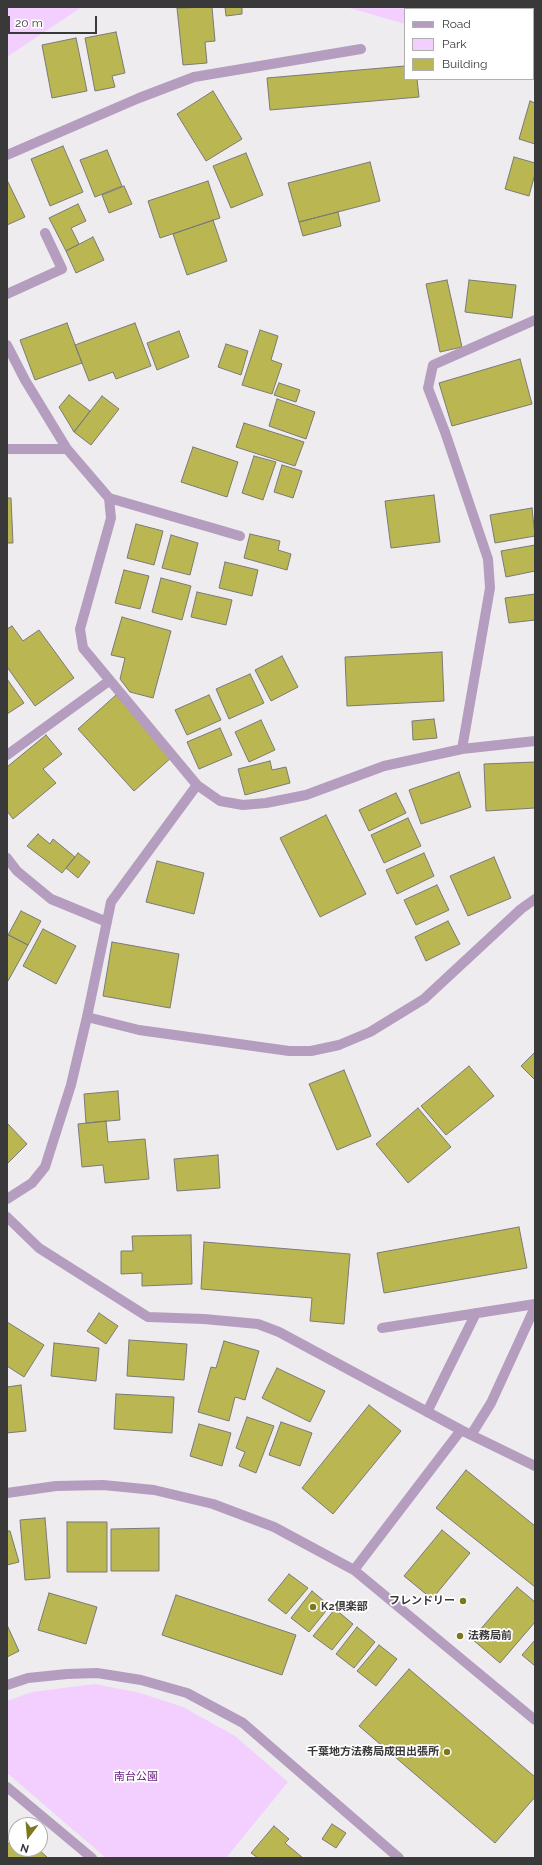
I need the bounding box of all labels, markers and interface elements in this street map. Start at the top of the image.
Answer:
scale bar [10,8,99,34]
legend [404,8,534,80]
text: 20 m [15,16,43,30]
text: Road [442,17,471,31]
text: Park [442,37,467,51]
text: Building [442,57,488,71]
place label: フレンドリー [389,1594,455,1608]
marker: フレンドリー [458,1596,468,1606]
place label: K2倶楽部 [321,1600,368,1614]
marker: K2倶楽部 [308,1602,318,1612]
place label: 法務局前 [468,1629,512,1643]
marker: 法務局前 [455,1631,465,1641]
place label: 千葉地方法務局成田出張所 [307,1745,439,1759]
marker: 千葉地方法務局成田出張所 [442,1747,452,1757]
park label: 南台公園 [114,1770,158,1784]
north arrow [8,1817,48,1857]
text: N [19,1841,31,1855]

